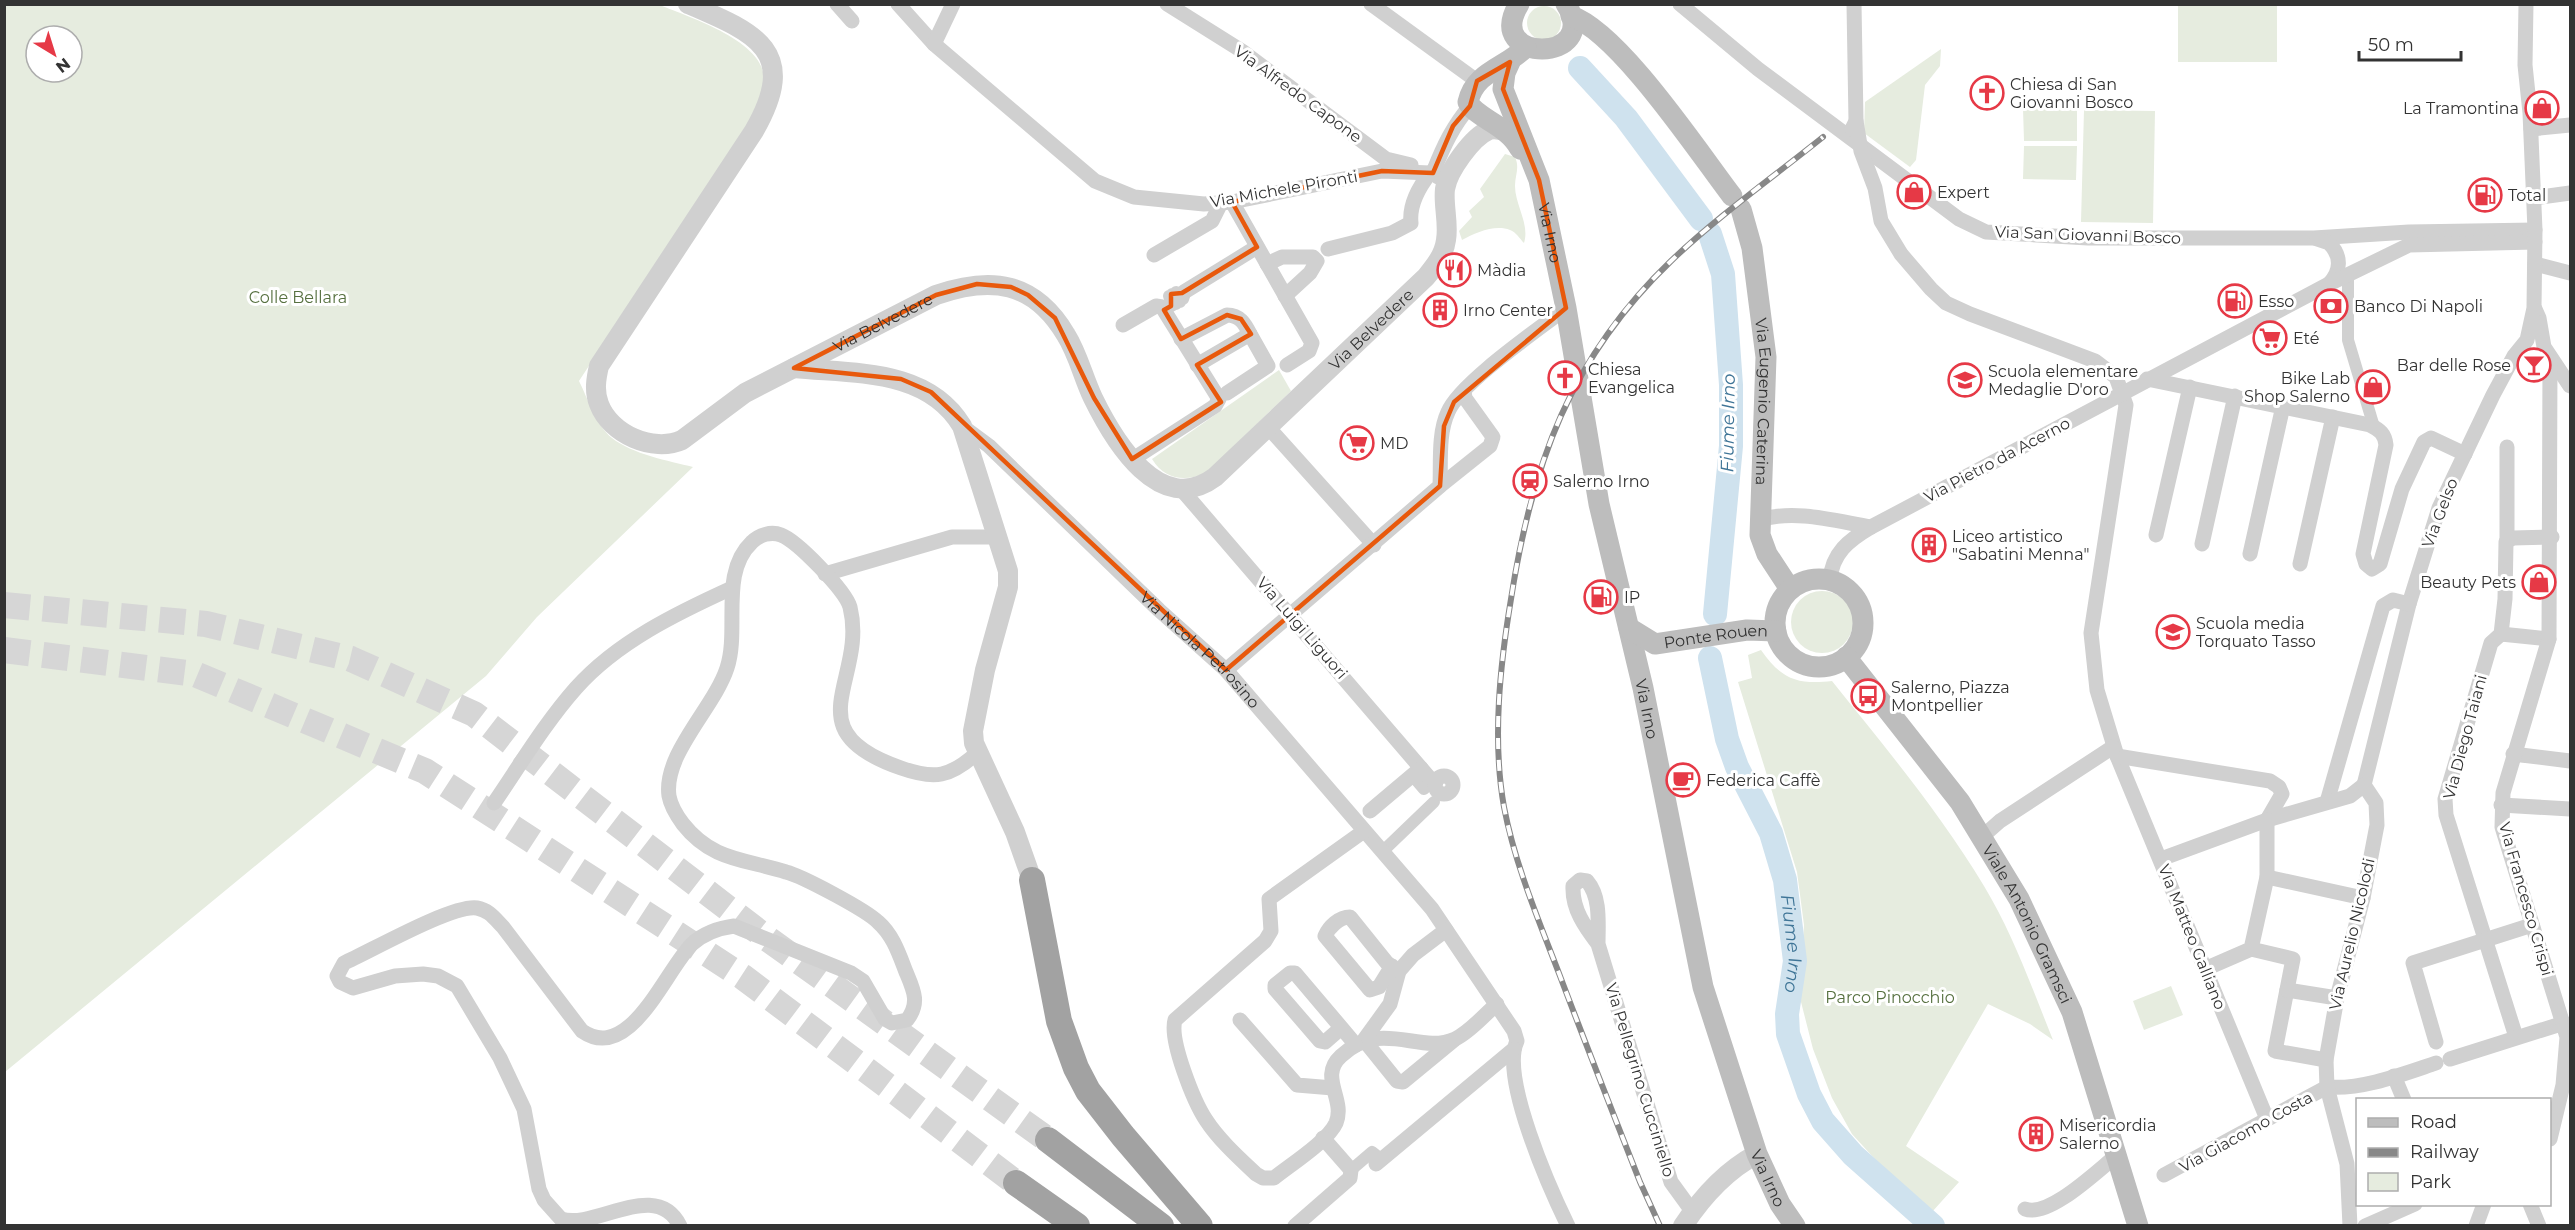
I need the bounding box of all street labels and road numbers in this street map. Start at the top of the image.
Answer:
street label: Via Alfredo Capone [1231,41,1365,147]
street label: Via Michele Pironti [1209,167,1359,211]
street label: Via Irno [1535,201,1566,265]
street label: Via San Giovanni Bosco [1995,222,2181,248]
street label: Via Belvedere [1325,285,1417,374]
street label: Via Belvedere [830,289,936,356]
street label: Via Eugenio Caterina [1752,317,1775,486]
street label: Via Pietro da Acerno [1921,413,2073,507]
street label: Via Gelso [2418,476,2462,550]
street label: Via Luigi Liguori [1253,573,1351,683]
street label: Via Nicola Petrosino [1136,587,1264,712]
street label: Ponte Rouen [1662,621,1768,652]
street label: Via Diego Taiani [2439,673,2491,801]
street label: Via Irno [1632,677,1662,740]
street label: Via Francesco Crispi [2495,820,2557,978]
street label: Viale Antonio Gramsci [1979,841,2076,1006]
street label: Via Aurelio Nicolodi [2325,856,2379,1012]
street label: Via Matteo Galliano [2154,862,2230,1012]
street label: Via Pellegrino Cucciniello [1601,981,1679,1179]
street label: Via Giacomo Costa [2176,1087,2316,1177]
street label: Via Irno [1747,1147,1790,1210]

